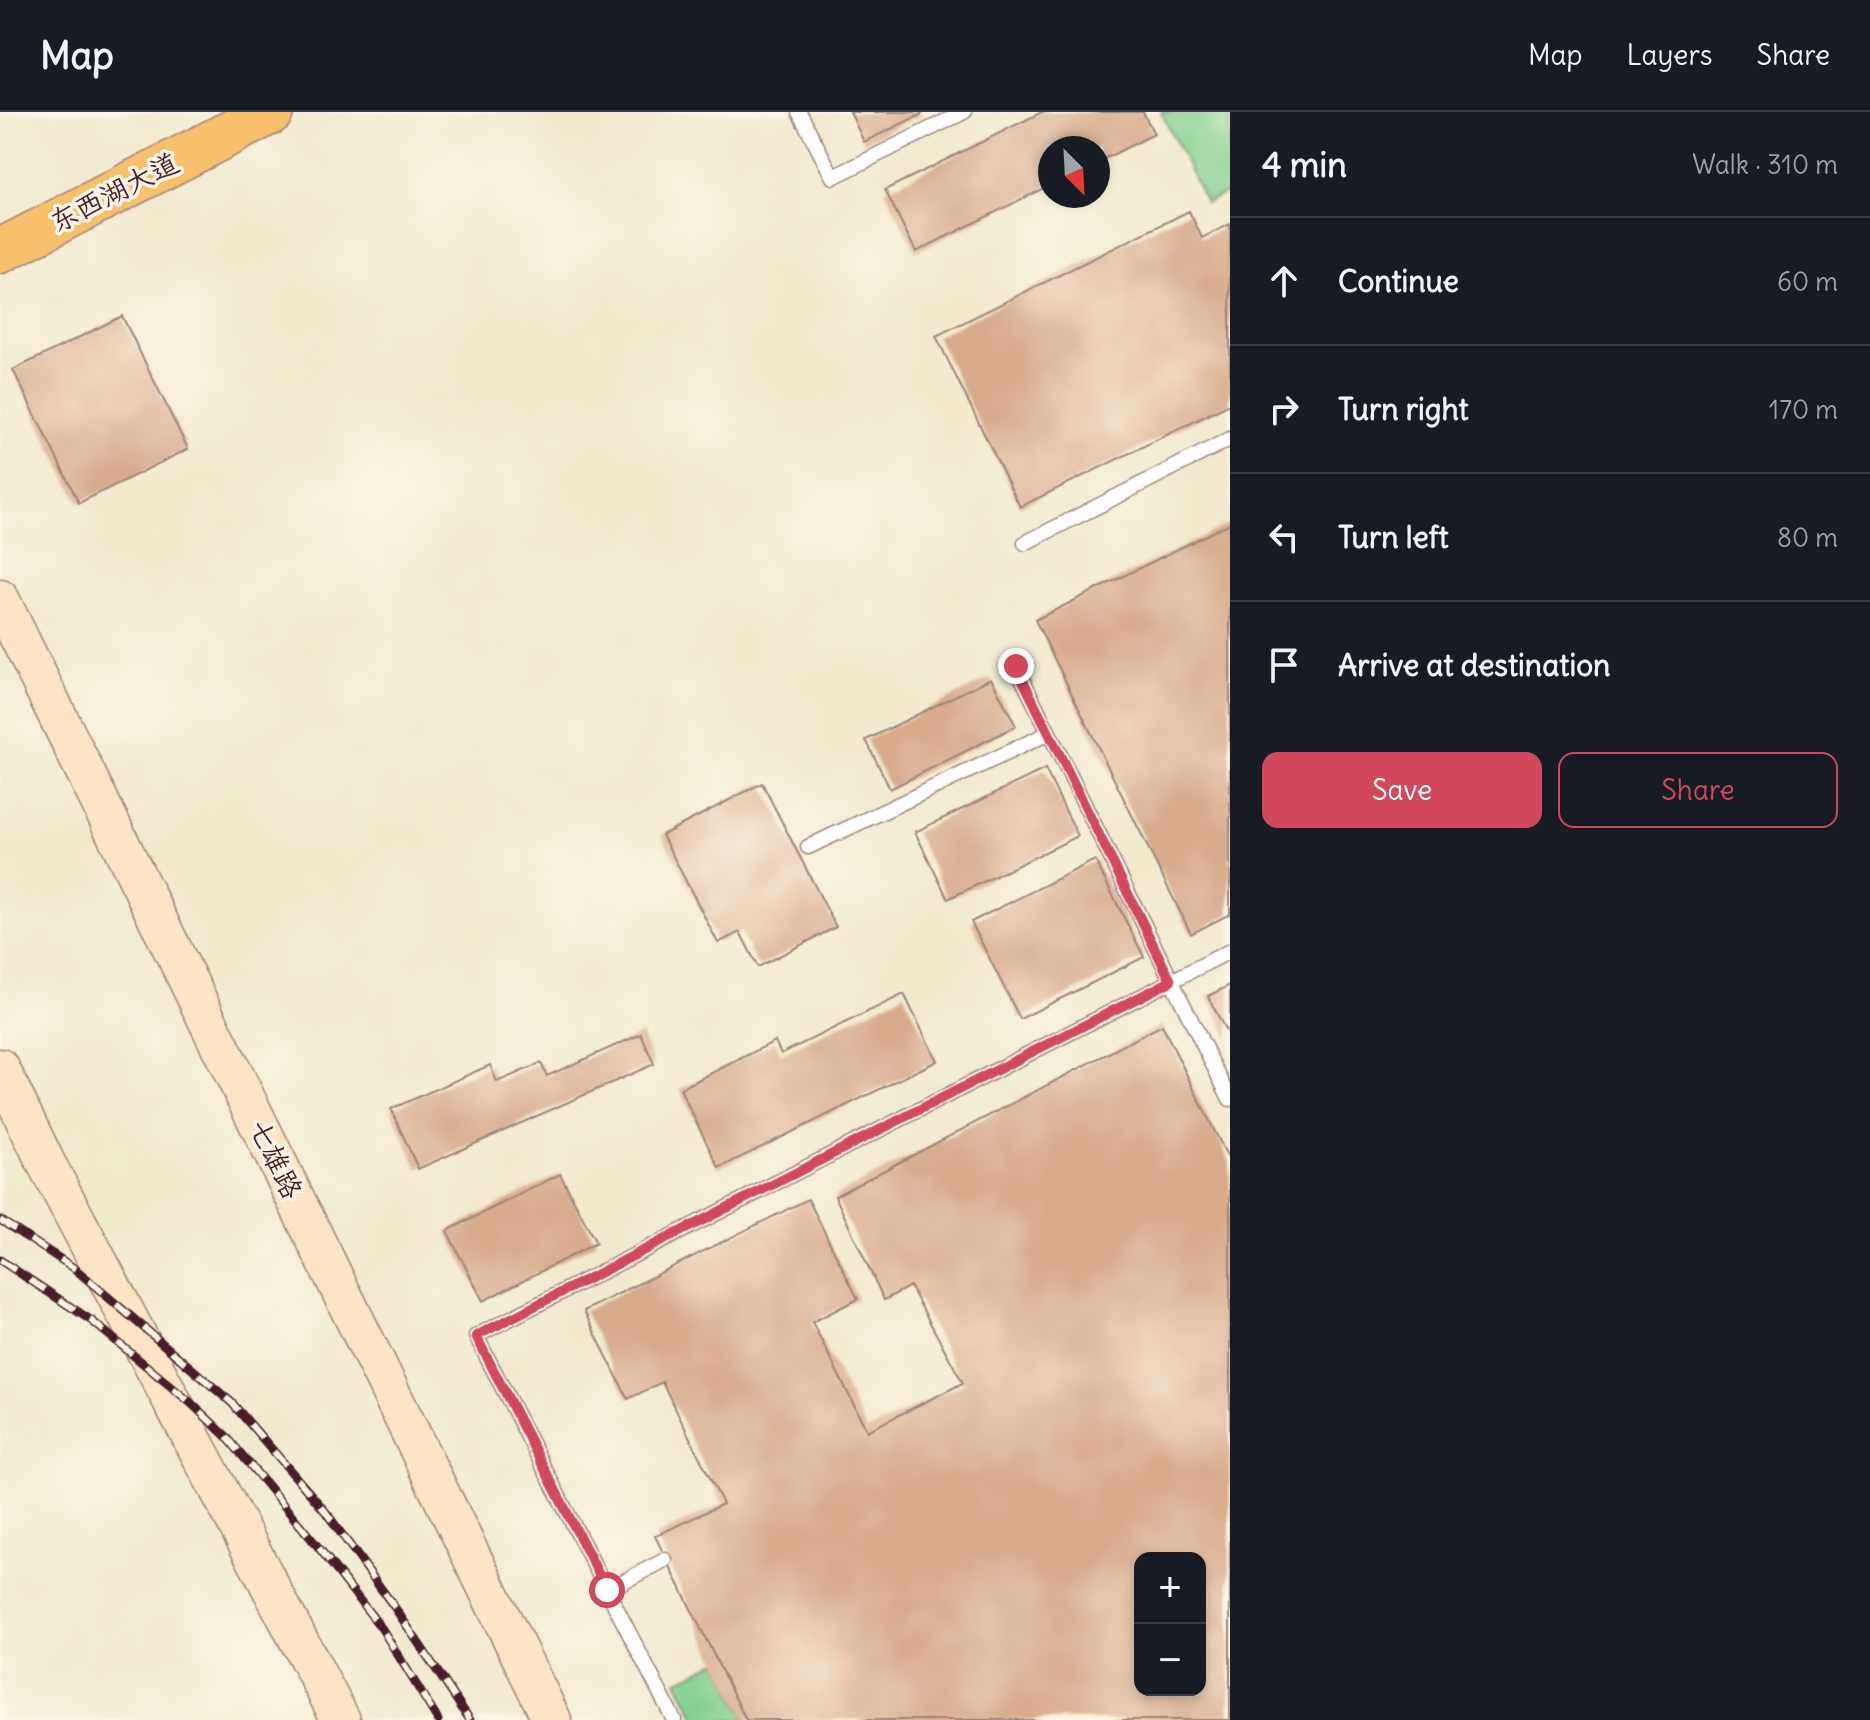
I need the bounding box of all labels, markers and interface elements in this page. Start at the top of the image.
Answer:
text: Map [40,32,114,79]
text: Map [1528,37,1583,73]
text: Layers [1627,37,1713,73]
text: Share [1757,37,1830,73]
north arrow [1038,136,1110,208]
text: 4 min [1262,143,1347,186]
street label: 东西湖大道 [43,144,185,240]
text: Walk · 310 m [1692,148,1838,181]
icon: ahead [1262,259,1306,303]
text: Continue [1338,262,1459,300]
text: 60 m [1777,265,1838,298]
icon: right [1262,387,1306,431]
text: Turn right [1338,390,1469,428]
text: 170 m [1769,393,1838,426]
icon: left [1262,515,1306,559]
text: Turn left [1338,518,1449,556]
text: 80 m [1777,521,1838,554]
icon: arrive [1262,643,1306,687]
text: Arrive at destination [1338,646,1610,684]
route end [998,648,1034,684]
button: Save [1262,752,1542,828]
button: Share [1558,752,1838,828]
street label: 七雄路 [241,1113,311,1205]
map controls [1134,1552,1206,1696]
button: + [1134,1552,1206,1624]
route start [589,1572,625,1608]
button: − [1134,1624,1206,1696]

